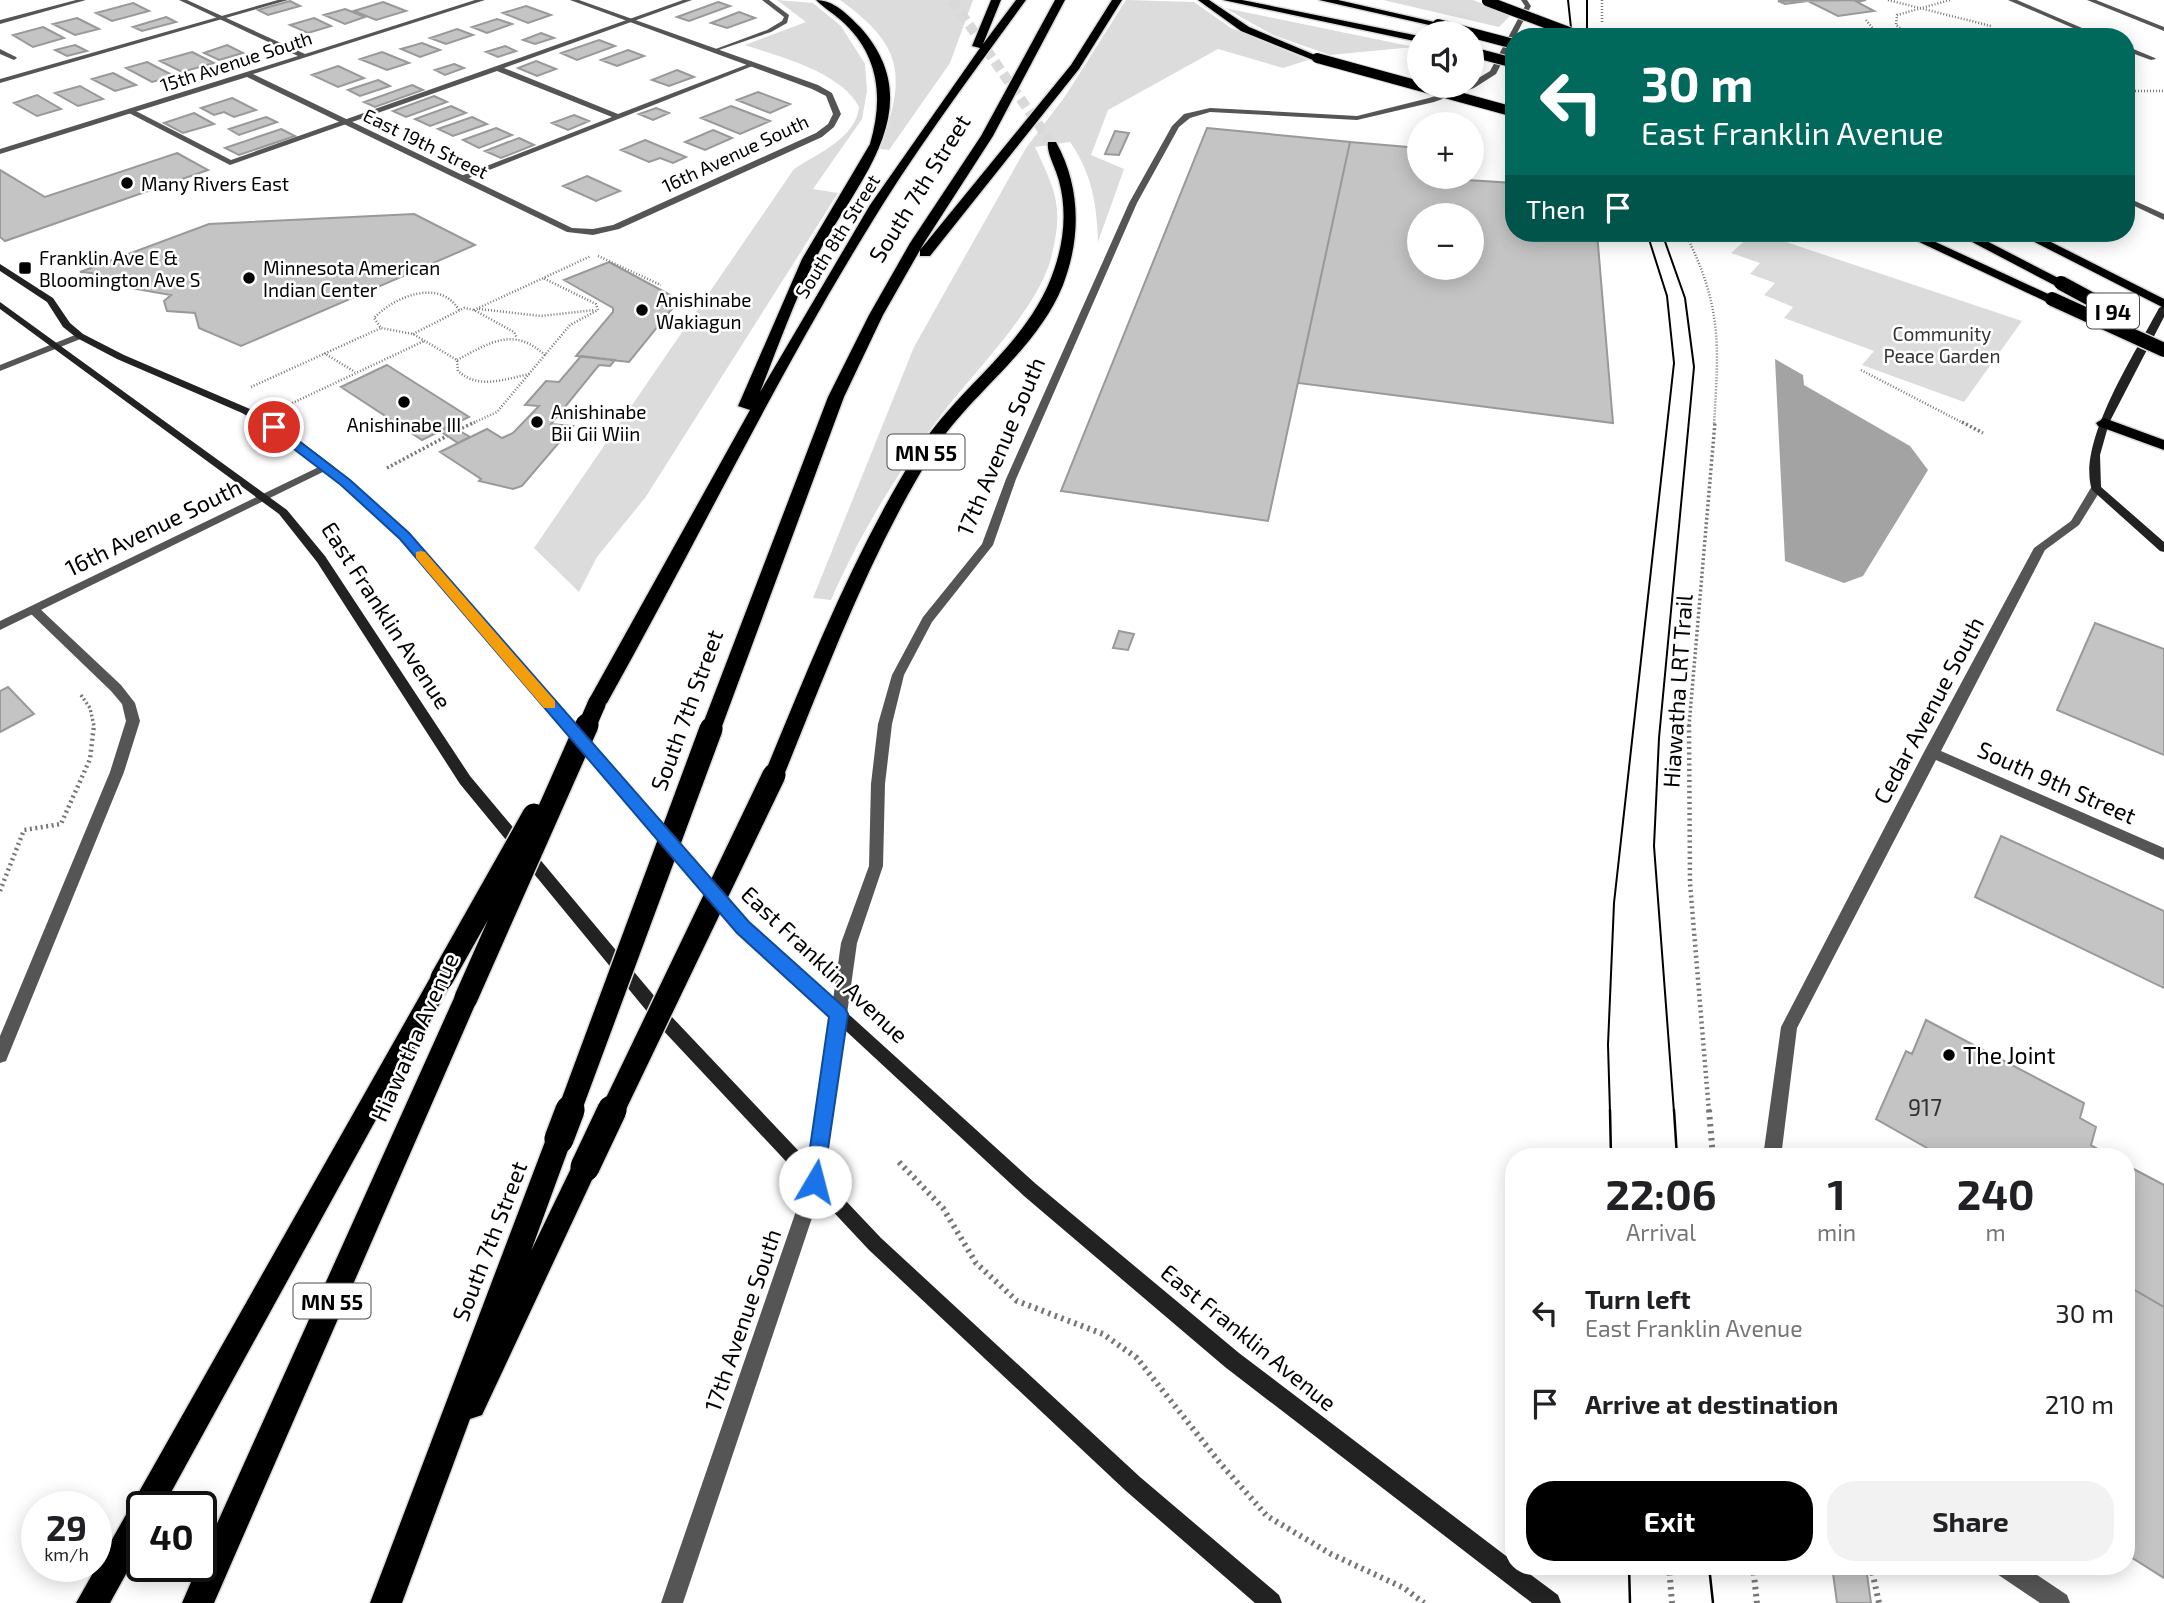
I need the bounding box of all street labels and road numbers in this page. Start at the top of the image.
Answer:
street label: 15th Avenue South [157,26,315,96]
street label: East 19th Street [360,103,492,183]
street label: 16th Avenue South [658,109,812,197]
street label: South 7th Street [862,109,976,267]
street label: South 8th Street [790,170,884,302]
road number: I 94 [2087,294,2139,328]
street label: 17th Avenue South [950,353,1050,539]
road number: MN 55 [888,434,964,470]
street label: 16th Avenue South [60,472,246,582]
street label: East Franklin Avenue [316,516,458,714]
street label: Hiawatha LRT Trail [1656,593,1698,789]
street label: Cedar Avenue South [1867,612,1989,808]
street label: South 7th Street [644,625,728,794]
street label: South 9th Street [1973,735,2141,830]
street label: East Franklin Avenue [736,880,914,1048]
street label: Hiawatha Avenue [364,948,464,1126]
street label: South 7th Street [446,1157,532,1325]
street label: 17th Avenue South [698,1225,786,1415]
street label: East Franklin Avenue [1156,1258,1342,1416]
road number: MN 55 [294,1284,370,1318]

